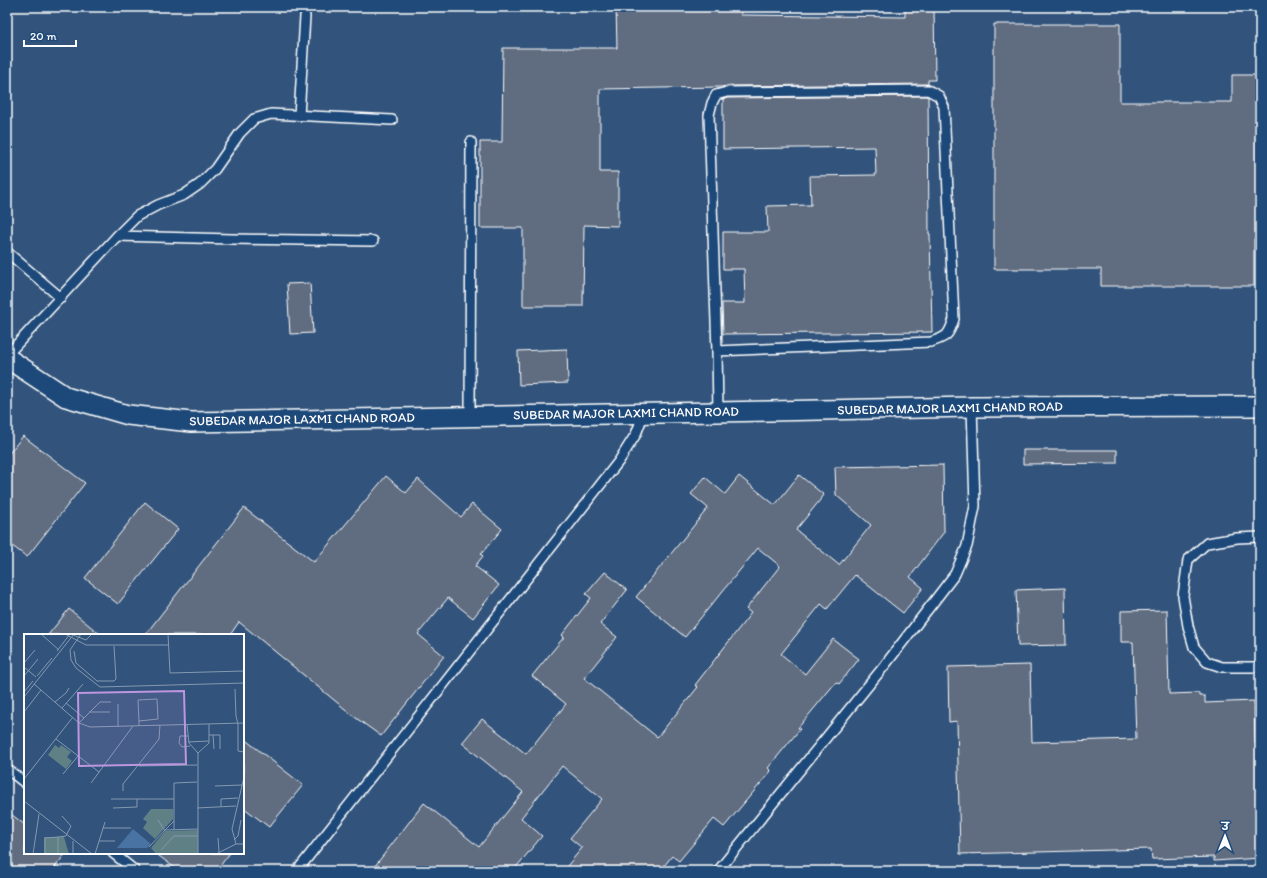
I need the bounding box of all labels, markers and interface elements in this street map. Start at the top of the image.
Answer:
scale bar [24,22,76,48]
text: 20 m [30,29,57,43]
street label: SUBEDAR MAJOR LAXMI CHAND ROAD [837,399,1063,417]
street label: SUBEDAR MAJOR LAXMI CHAND ROAD [513,404,739,422]
street label: SUBEDAR MAJOR LAXMI CHAND ROAD [189,410,415,428]
inset map [24,634,244,854]
north arrow [1205,816,1245,856]
text: उ [1220,820,1231,833]

